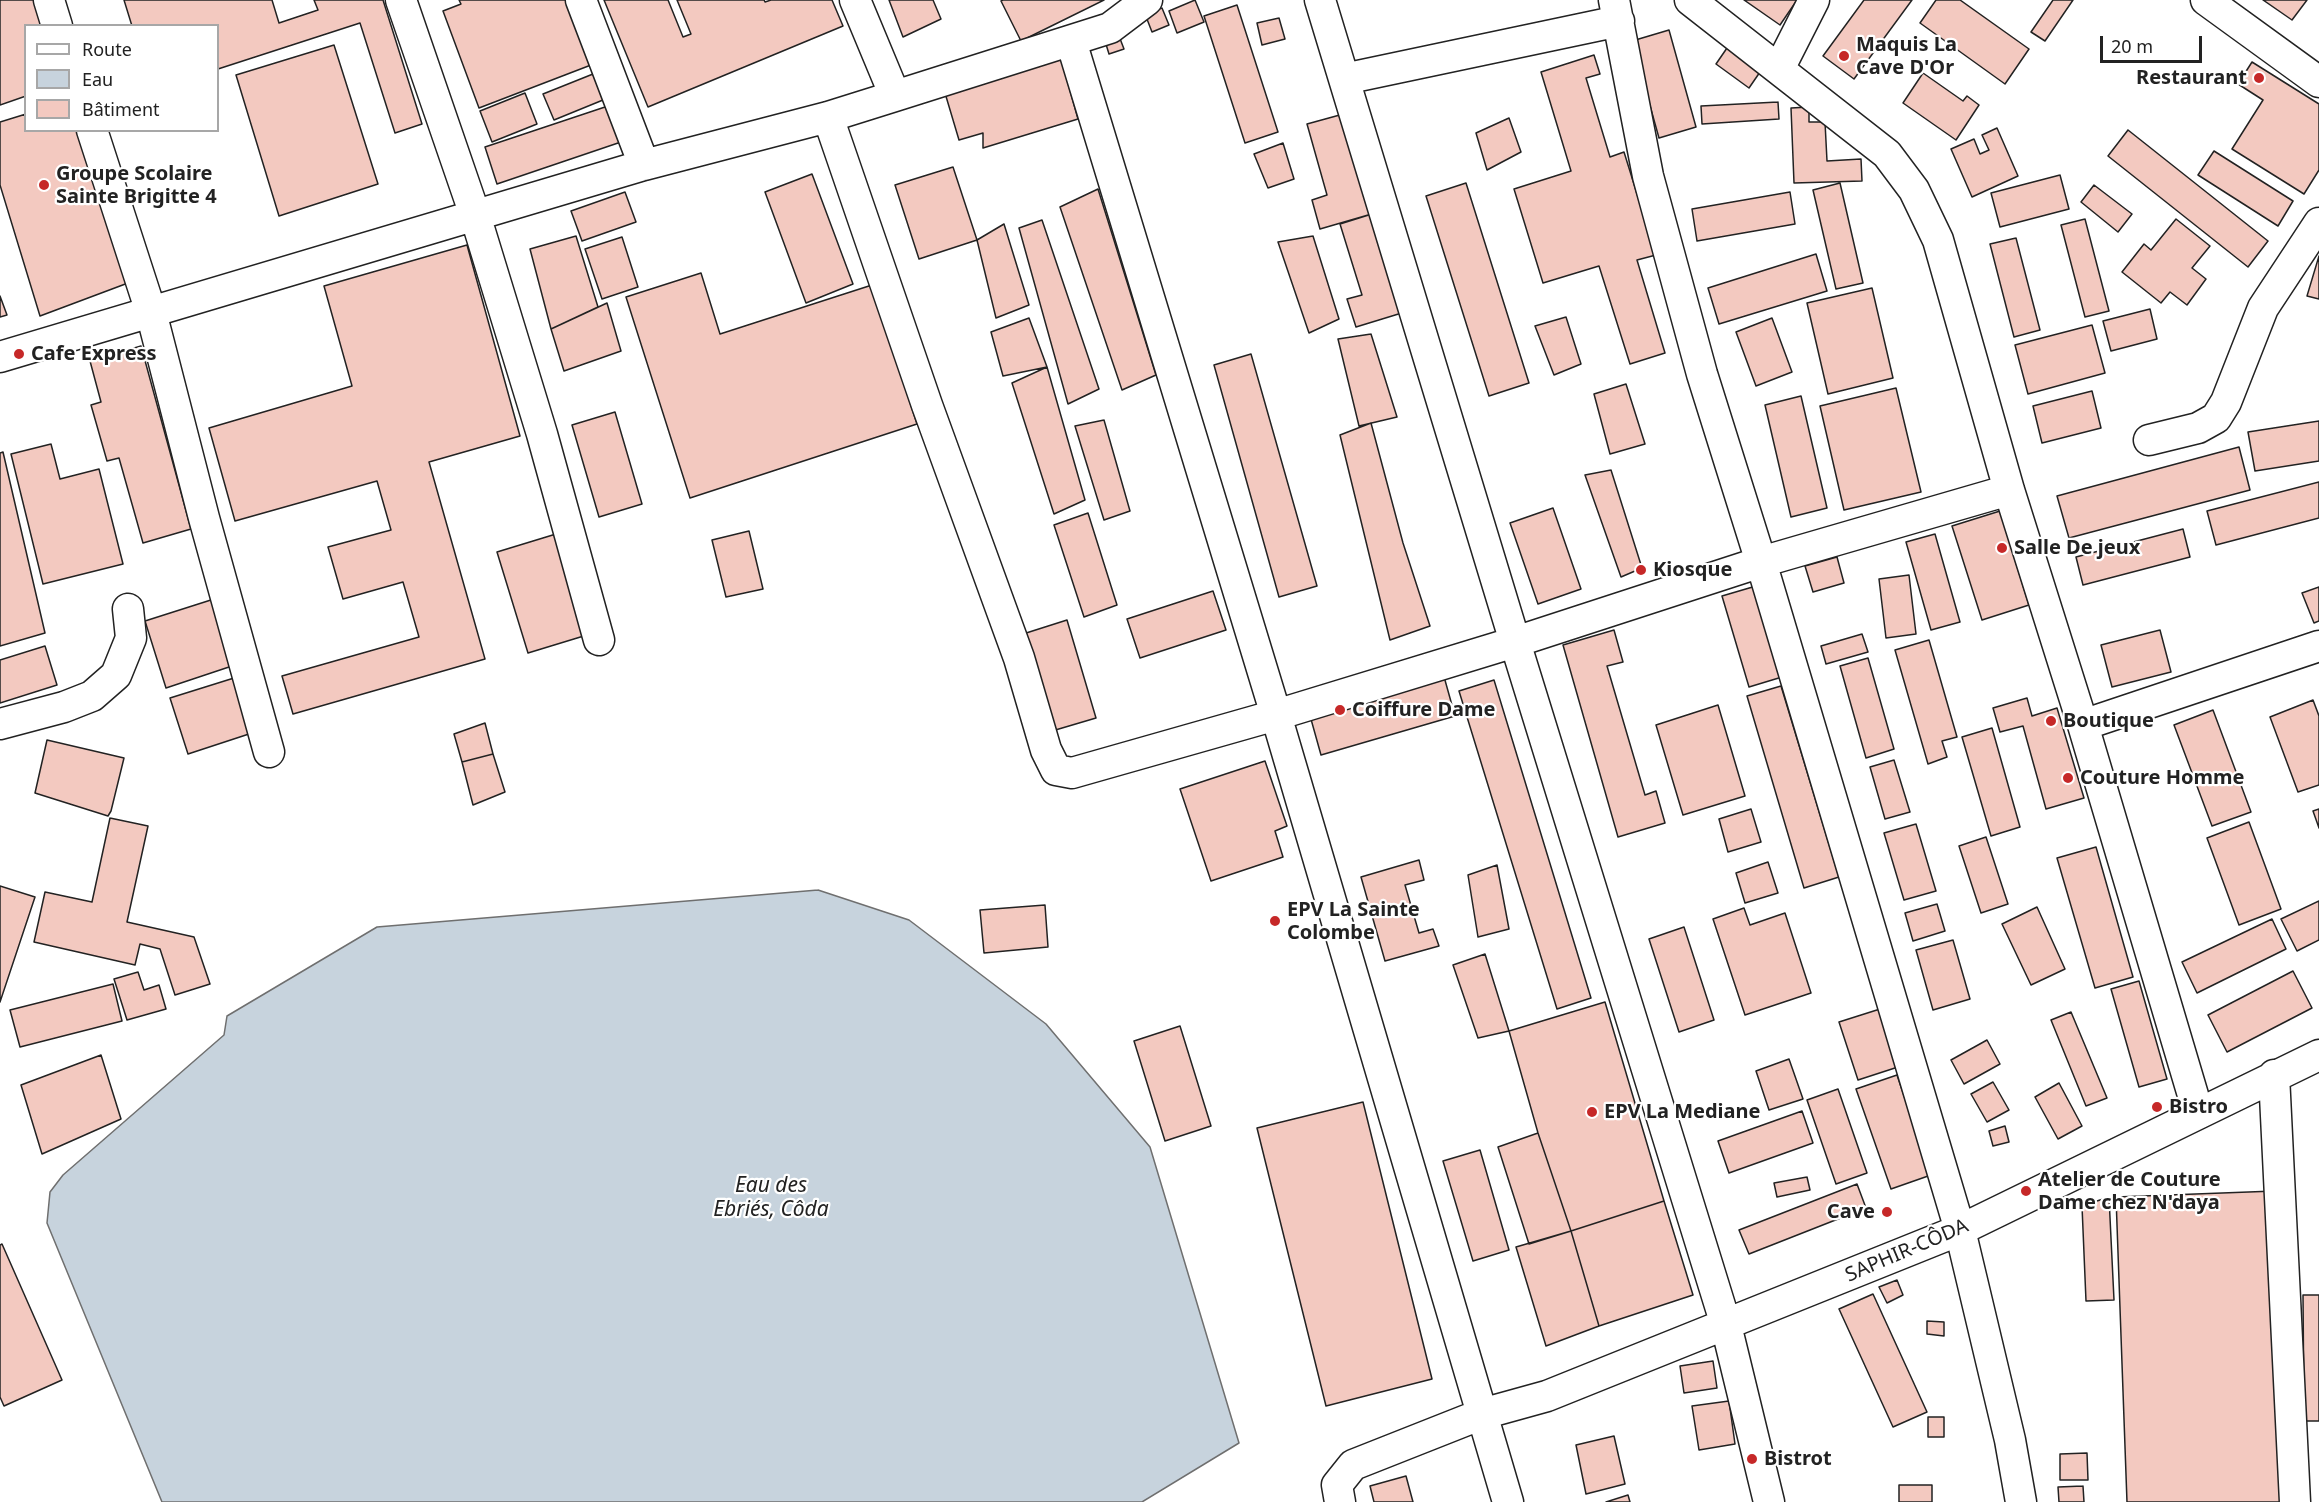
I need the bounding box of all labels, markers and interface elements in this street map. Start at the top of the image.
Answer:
legend [24,24,219,132]
scale bar [2103,24,2205,62]
place label: Maquis La Cave D'Or [1856,33,1957,80]
text: 20 m [2111,34,2153,58]
text: Route [82,37,132,61]
marker: Maquis La Cave D'Or [1837,49,1851,63]
place label: Restaurant [2136,66,2247,90]
text: Eau [82,67,113,91]
marker: Restaurant [2252,71,2266,85]
text: Bâtiment [82,97,160,121]
place label: Groupe Scolaire Sainte Brigitte 4 [56,162,217,209]
marker: Groupe Scolaire Sainte Brigitte 4 [37,178,51,192]
place label: Cafe Express [31,342,157,366]
marker: Cafe Express [12,347,26,361]
place label: Salle De jeux [2014,536,2140,560]
marker: Salle De jeux [1995,541,2009,555]
place label: Kiosque [1653,558,1732,582]
marker: Kiosque [1634,563,1648,577]
place label: Coiffure Dame [1352,698,1495,722]
marker: Coiffure Dame [1333,703,1347,717]
place label: Boutique [2063,709,2154,733]
marker: Boutique [2044,714,2058,728]
place label: Couture Homme [2080,766,2244,790]
marker: Couture Homme [2061,771,2075,785]
place label: EPV La Sainte Colombe [1287,898,1420,945]
marker: EPV La Sainte Colombe [1268,914,1282,928]
place label: Bistro [2169,1095,2228,1119]
place label: EPV La Mediane [1604,1100,1761,1124]
marker: Bistro [2150,1100,2164,1114]
marker: EPV La Mediane [1585,1105,1599,1119]
place label: Atelier de Couture Dame chez N'daya [2038,1168,2221,1215]
water label: Eau des Ebriés, Côda [713,1173,829,1223]
marker: Atelier de Couture Dame chez N'daya [2019,1184,2033,1198]
place label: Cave [1827,1200,1875,1224]
marker: Cave [1880,1205,1894,1219]
street label: SAPHIR-CÔDA [1842,1214,1972,1288]
place label: Bistrot [1764,1447,1832,1471]
marker: Bistrot [1745,1452,1759,1466]

